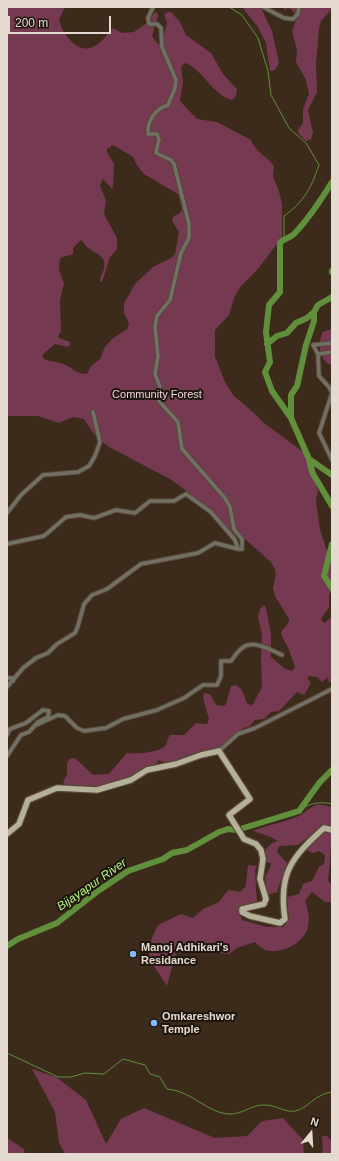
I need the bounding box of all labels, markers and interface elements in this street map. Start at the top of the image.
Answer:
scale bar [10,8,113,34]
text: 200 m [15,16,48,30]
park label: Community Forest [112,388,202,402]
water label: Bijayapur River [55,856,129,914]
place label: Manoj Adhikari's Residance [141,941,229,967]
marker: Manoj Adhikari's Residance [128,949,138,959]
place label: Omkareshwor Temple [162,1010,235,1036]
marker: Omkareshwor Temple [149,1018,159,1028]
north arrow [291,1113,331,1153]
text: N [309,1115,320,1129]

